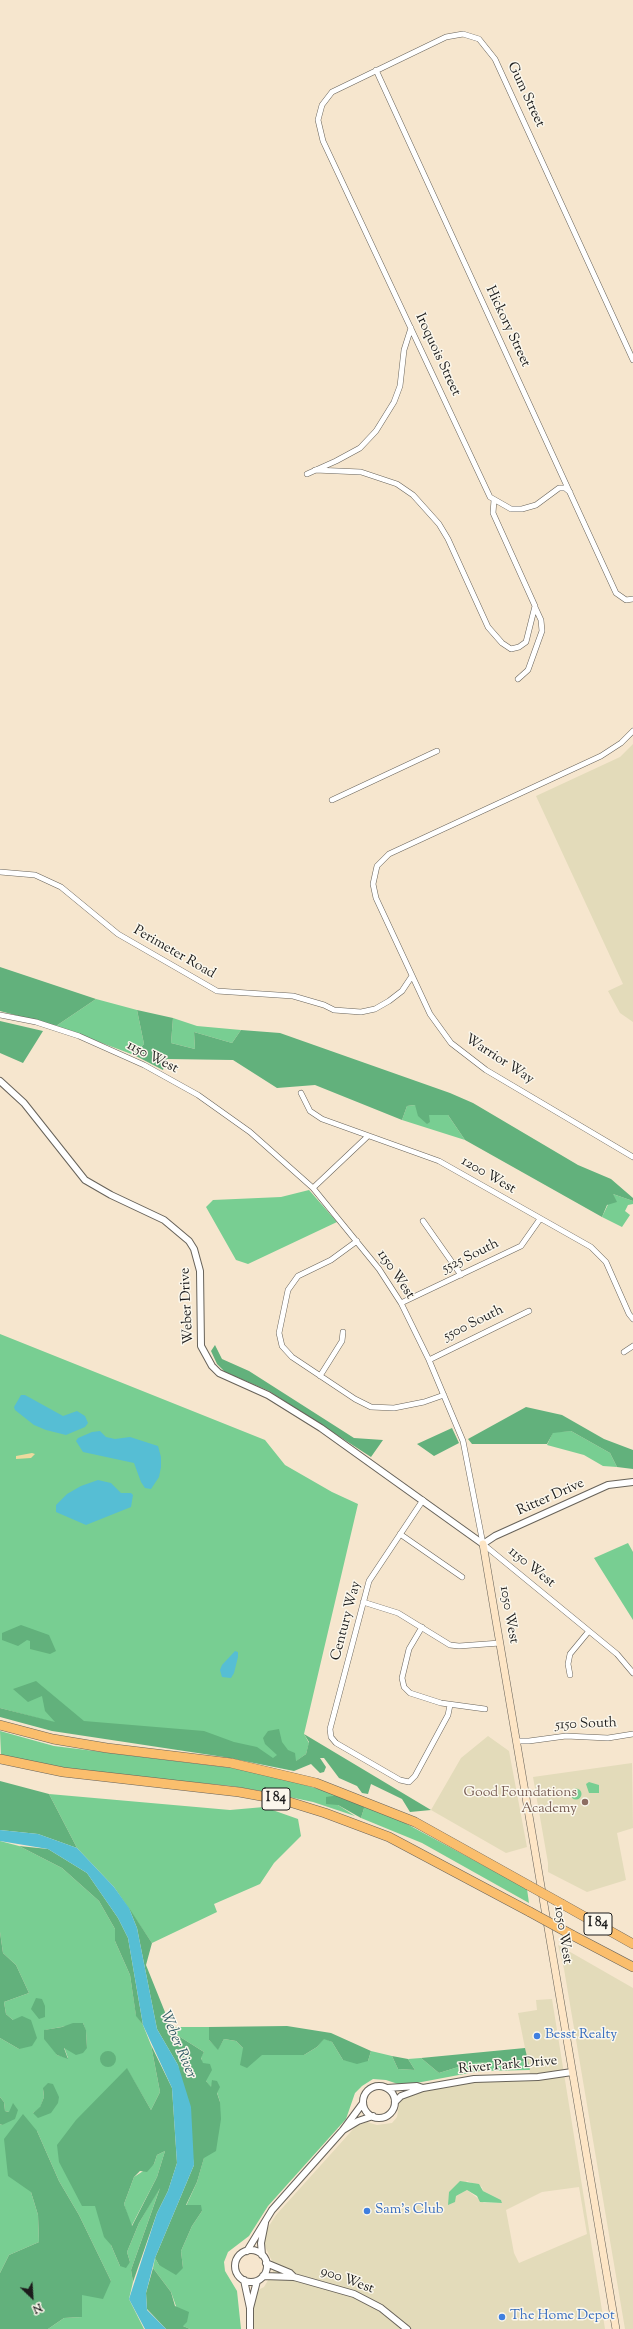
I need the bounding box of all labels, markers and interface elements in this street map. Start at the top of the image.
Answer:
street label: Gum Street [503,60,547,130]
street label: Hickory Street [481,284,533,370]
street label: Iroquois Street [410,311,464,399]
street label: Perimeter Road [130,923,218,983]
street label: Warrior Way [461,1031,537,1089]
street label: 1150 West [123,1038,181,1078]
street label: 1200 West [458,1154,518,1198]
street label: 5525 South [440,1236,502,1278]
street label: 1150 West [372,1247,418,1303]
street label: Weber Drive [178,1267,198,1345]
street label: 5500 South [441,1302,507,1346]
street label: Ritter Drive [515,1476,587,1520]
street label: 1150 West [504,1544,558,1592]
street label: Century Way [328,1579,366,1663]
street label: 1050 West [495,1585,521,1645]
street label: 5150 South [555,1716,617,1734]
place label: Good Foundations Academy [464,1786,577,1818]
road number: I 84 [262,1788,290,1810]
marker: Good Foundations Academy [580,1797,590,1807]
street label: 1050 West [549,1905,575,1965]
road number: I 84 [584,1913,612,1935]
water label: Weber River [155,2008,199,2082]
place label: Besst Realty [545,2028,617,2044]
marker: Besst Realty [532,2031,542,2041]
street label: River Park Drive [458,2053,558,2079]
place label: Sam's Club [375,2203,443,2219]
marker: Sam's Club [362,2206,372,2216]
street label: 900 West [318,2264,376,2298]
north arrow [12,2277,52,2317]
text: N [30,2299,44,2317]
place label: The Home Depot [510,2309,615,2325]
marker: The Home Depot [497,2312,507,2322]

